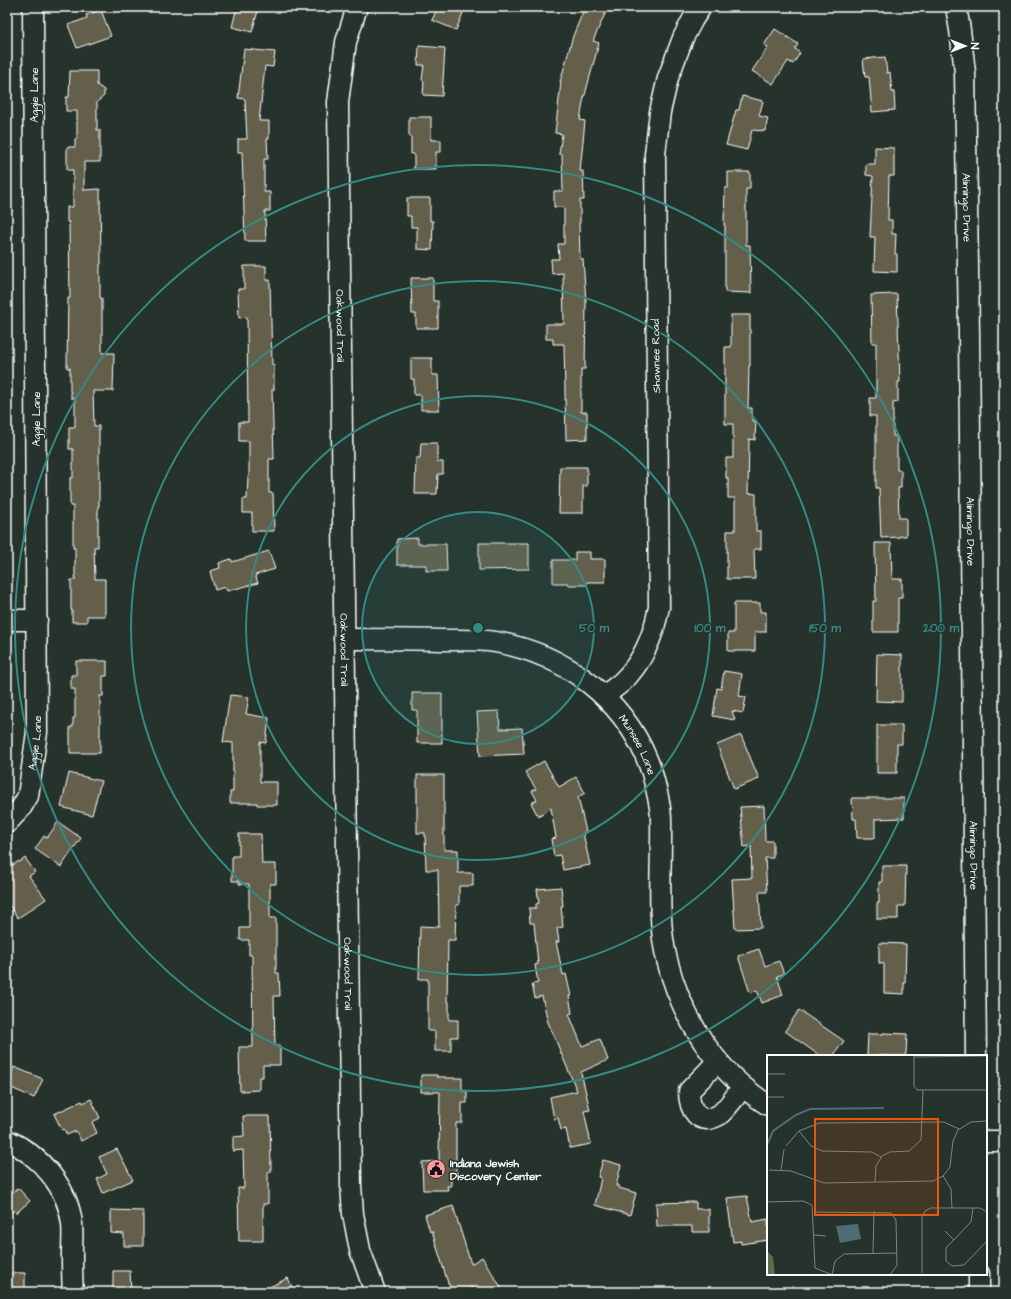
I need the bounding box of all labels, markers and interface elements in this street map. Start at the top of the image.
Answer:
north arrow [945,26,985,66]
text: N [967,43,982,50]
street label: Aggie Lane [27,67,43,123]
street label: Alimingo Drive [958,173,975,242]
street label: Oakwood Trail [333,289,349,363]
street label: Shawnee Road [648,318,664,393]
street label: Aggie Lane [29,391,45,447]
street label: Alimingo Drive [962,497,979,566]
street label: Oakwood Trail [337,613,353,687]
text: 50 m [579,620,610,637]
text: 100 m [695,620,726,637]
text: 150 m [809,620,842,637]
text: 200 m [922,620,960,637]
centre of rings [471,621,485,635]
street label: Munsee Lane [615,711,660,777]
street label: Aggie Lane [24,715,45,771]
street label: Alimingo Drive [965,821,982,890]
street label: Oakwood Trail [341,937,356,1011]
inset map [767,1055,987,1275]
place label: Indiana Jewish Discovery Center [450,1156,542,1186]
public building icon: Indiana Jewish Discovery Center [425,1158,447,1180]

